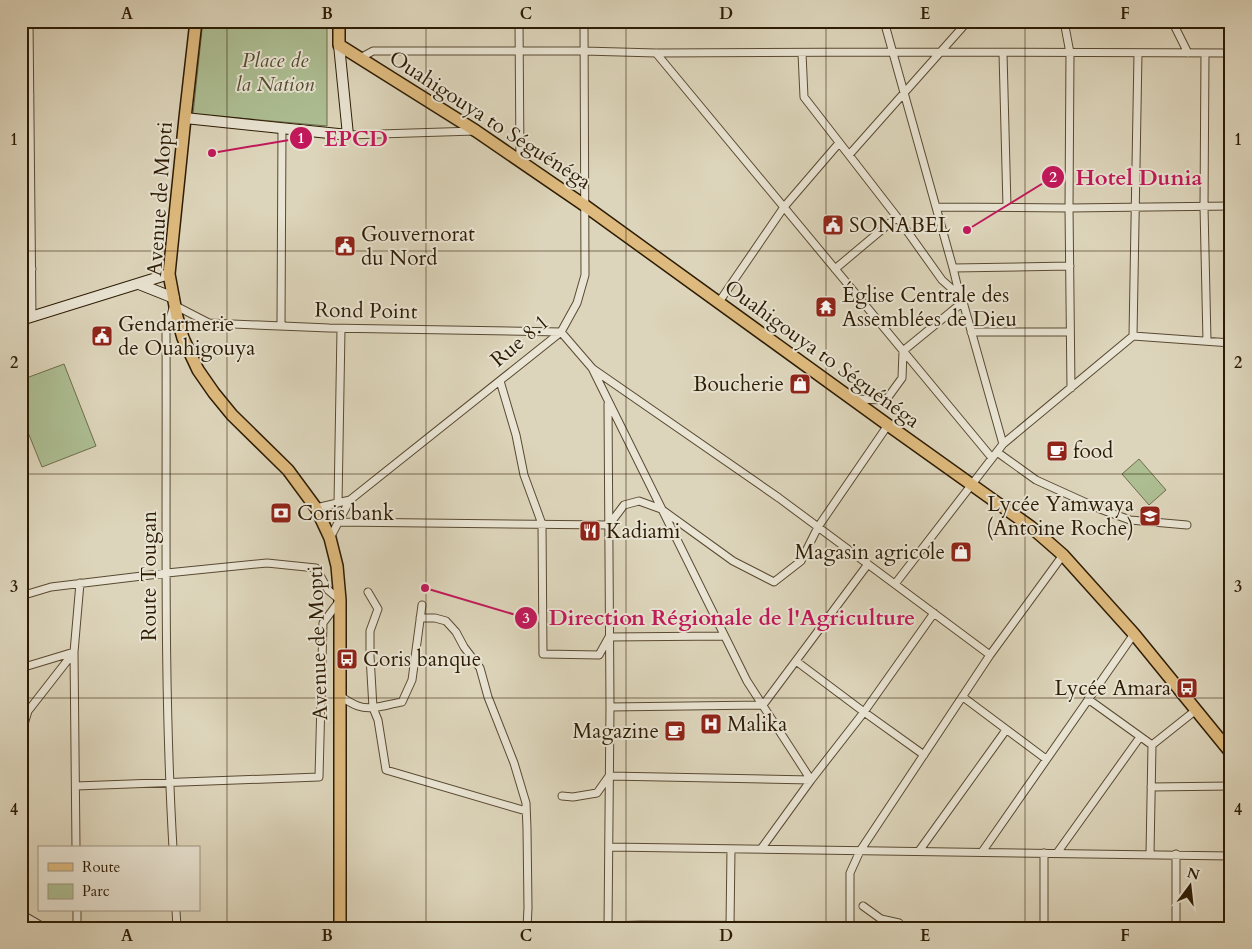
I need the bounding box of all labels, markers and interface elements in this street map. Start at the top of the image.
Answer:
text: A [121,3,133,25]
text: B [321,3,333,25]
text: C [520,3,532,25]
text: D [719,3,733,25]
text: E [920,3,930,25]
text: F [1120,3,1130,25]
street label: Ouahigouya to Séguénéga [383,44,597,196]
park label: Place de la Nation [236,46,315,99]
callout: EPCD [289,120,398,157]
street label: Avenue de Mopti [140,121,180,277]
text: EPCD [324,124,388,154]
text: 1 [297,128,305,148]
text: 1 [10,129,18,151]
text: 1 [1234,129,1242,151]
callout: Hotel Dunia [1041,159,1213,196]
text: Hotel Dunia [1076,163,1203,193]
text: 2 [1049,167,1057,187]
place label: SONABEL [849,211,951,240]
public building icon: SONABEL [821,213,845,237]
place label: Gouvernorat du Nord [361,220,475,273]
public building icon: Gouvernorat du Nord [333,234,357,258]
street label: Ouahigouya to Séguénéga [718,273,926,435]
place label: Église Centrale des Assemblées de Dieu [842,281,1017,334]
temple icon: Église Centrale des Assemblées de Dieu [814,295,838,319]
street label: Rond Point [314,296,418,326]
street label: Rue 8.1 [485,308,555,374]
place label: Gendarmerie de Ouahigouya [118,310,255,363]
public building icon: Gendarmerie de Ouahigouya [90,324,114,348]
text: 2 [10,352,18,374]
text: 2 [1234,352,1242,374]
place label: Boucherie [693,370,784,399]
shop icon: Boucherie [788,372,812,396]
place label: food [1073,437,1113,466]
cafe icon: food [1045,439,1069,463]
place label: Lycée Yamwaya (Antoine Roche) [986,490,1134,543]
place label: Coris bank [297,499,395,528]
bank icon: Coris bank [269,501,293,525]
school or university icon: Lycée Yamwaya (Antoine Roche) [1138,504,1162,528]
street label: Route Tougan [135,511,164,641]
place label: Kadiami [606,517,681,546]
restaurant icon: Kadiami [578,519,602,543]
place label: Magasin agricole [795,538,945,567]
shop icon: Magasin agricole [949,540,973,564]
street label: Avenue de Mopti [301,565,335,721]
text: 3 [10,576,18,598]
text: 3 [1234,576,1242,598]
callout: Direction Régionale de l'Agriculture [514,599,925,636]
text: Direction Régionale de l'Agriculture [549,603,915,633]
text: 3 [522,608,530,628]
place label: Coris banque [363,645,481,674]
bus stop icon: Coris banque [335,647,359,671]
place label: Lycée Amara [1054,674,1171,703]
bus stop icon: Lycée Amara [1175,676,1199,700]
place label: Malika [727,710,787,739]
hospital icon: Malika [699,712,723,736]
place label: Magazine [573,717,659,746]
cafe icon: Magazine [663,719,687,743]
text: 4 [10,799,18,821]
text: 4 [1234,799,1242,821]
legend [38,846,200,912]
text: Route [82,857,120,877]
north arrow [1164,862,1214,912]
text: N [1185,863,1202,885]
text: Parc [82,881,110,901]
text: A [121,925,133,947]
text: B [321,925,333,947]
text: C [520,925,532,947]
text: D [719,925,733,947]
text: E [920,925,930,947]
text: F [1120,925,1130,947]

